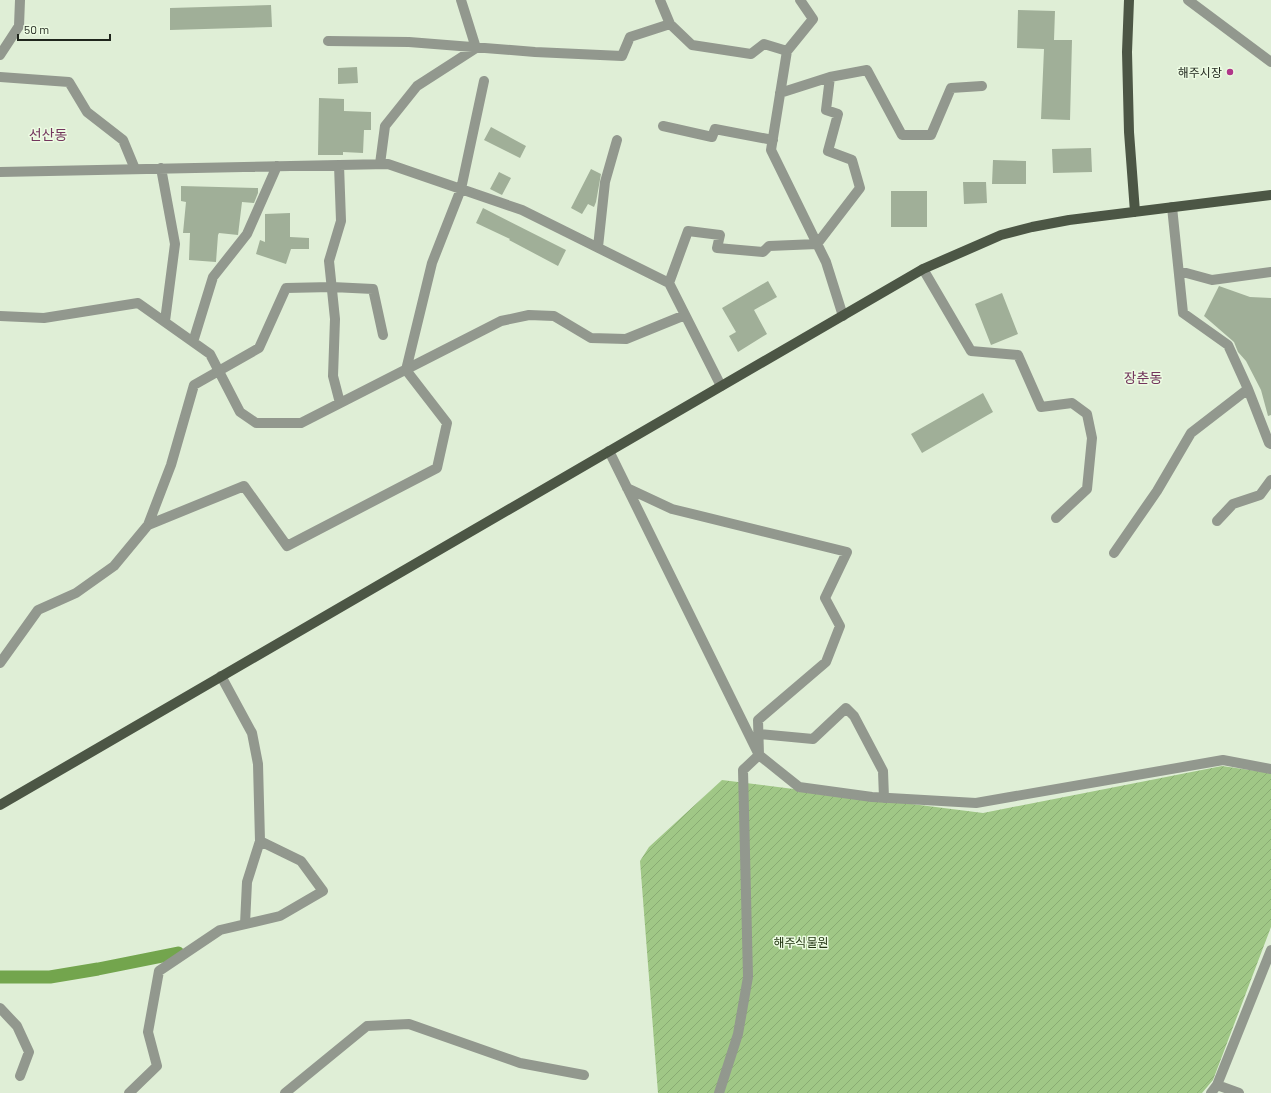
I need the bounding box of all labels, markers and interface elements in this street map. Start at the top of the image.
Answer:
scale bar [18,16,110,42]
text: 50 m [24,22,49,36]
place label: 해주시장 [1178,65,1222,79]
marker: 해주시장 [1225,67,1235,77]
district label: 선산동 [29,126,67,143]
district label: 장춘동 [1124,369,1162,386]
park label: 해주식물원 [773,935,829,949]

